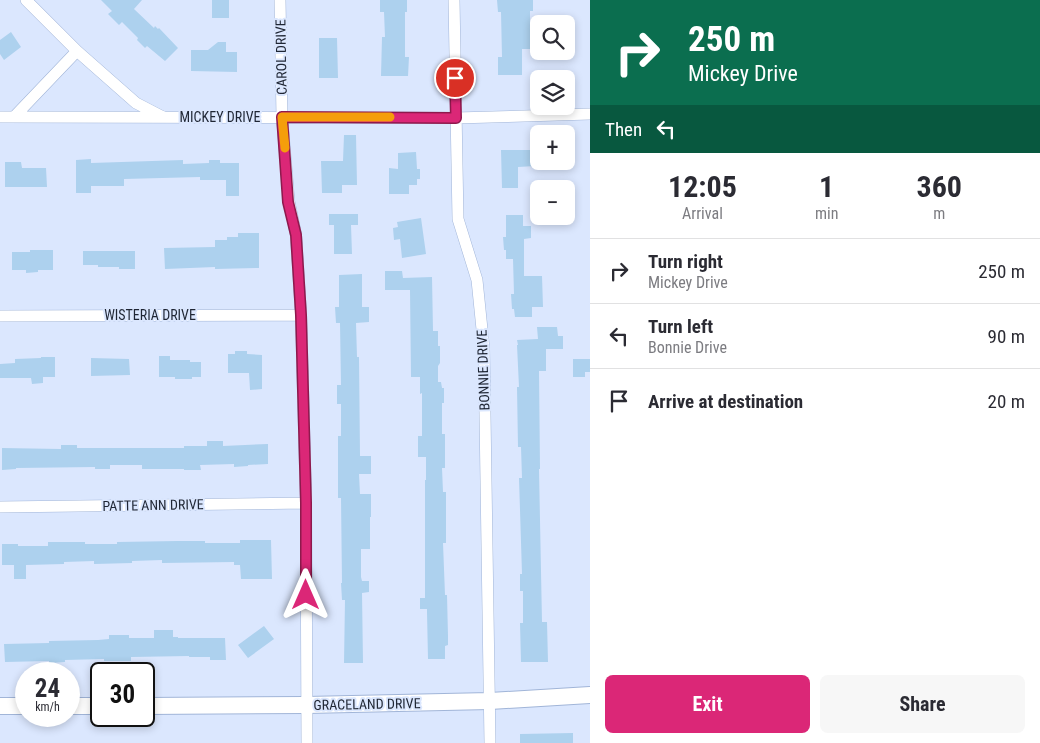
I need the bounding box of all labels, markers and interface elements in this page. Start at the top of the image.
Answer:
map controls [530,15,575,225]
button: search [530,15,575,60]
street label: CAROL DRIVE [272,19,290,95]
text: 250 m [688,19,775,60]
icon: right [605,20,670,85]
pin [434,57,476,99]
text: Mickey Drive [688,61,798,86]
icon: arrive [441,64,469,92]
button: layers [530,70,575,115]
street label: MICKEY DRIVE [180,109,260,125]
icon: left [652,115,680,143]
text: Then [605,118,642,141]
button: + [530,125,575,170]
text: 12:05 [668,169,737,204]
text: 1 [819,169,834,204]
text: 360 [916,169,962,204]
button: − [530,180,575,225]
text: Arrival [682,204,723,223]
text: min [815,204,838,223]
text: m [933,204,945,223]
text: Turn right [648,250,723,273]
icon: right [605,257,633,285]
text: 250 m [978,260,1025,283]
text: Mickey Drive [648,273,728,292]
street label: WISTERIA DRIVE [104,307,196,323]
text: Turn left [648,315,713,338]
icon: left [605,322,633,350]
text: 90 m [988,325,1025,348]
street label: BONNIE DRIVE [474,329,492,411]
text: Bonnie Drive [648,338,727,357]
icon: arrive [605,387,633,415]
text: Arrive at destination [648,390,803,413]
text: 20 m [988,390,1025,413]
street label: PATTE ANN DRIVE [102,496,204,514]
position arrow [279,568,331,620]
speed limit sign: 30 [90,662,155,727]
text: 24 [35,674,60,703]
button: Exit [605,675,810,733]
button: Share [820,675,1025,733]
street label: GRACELAND DRIVE [313,695,421,713]
text: km/h [35,700,60,714]

